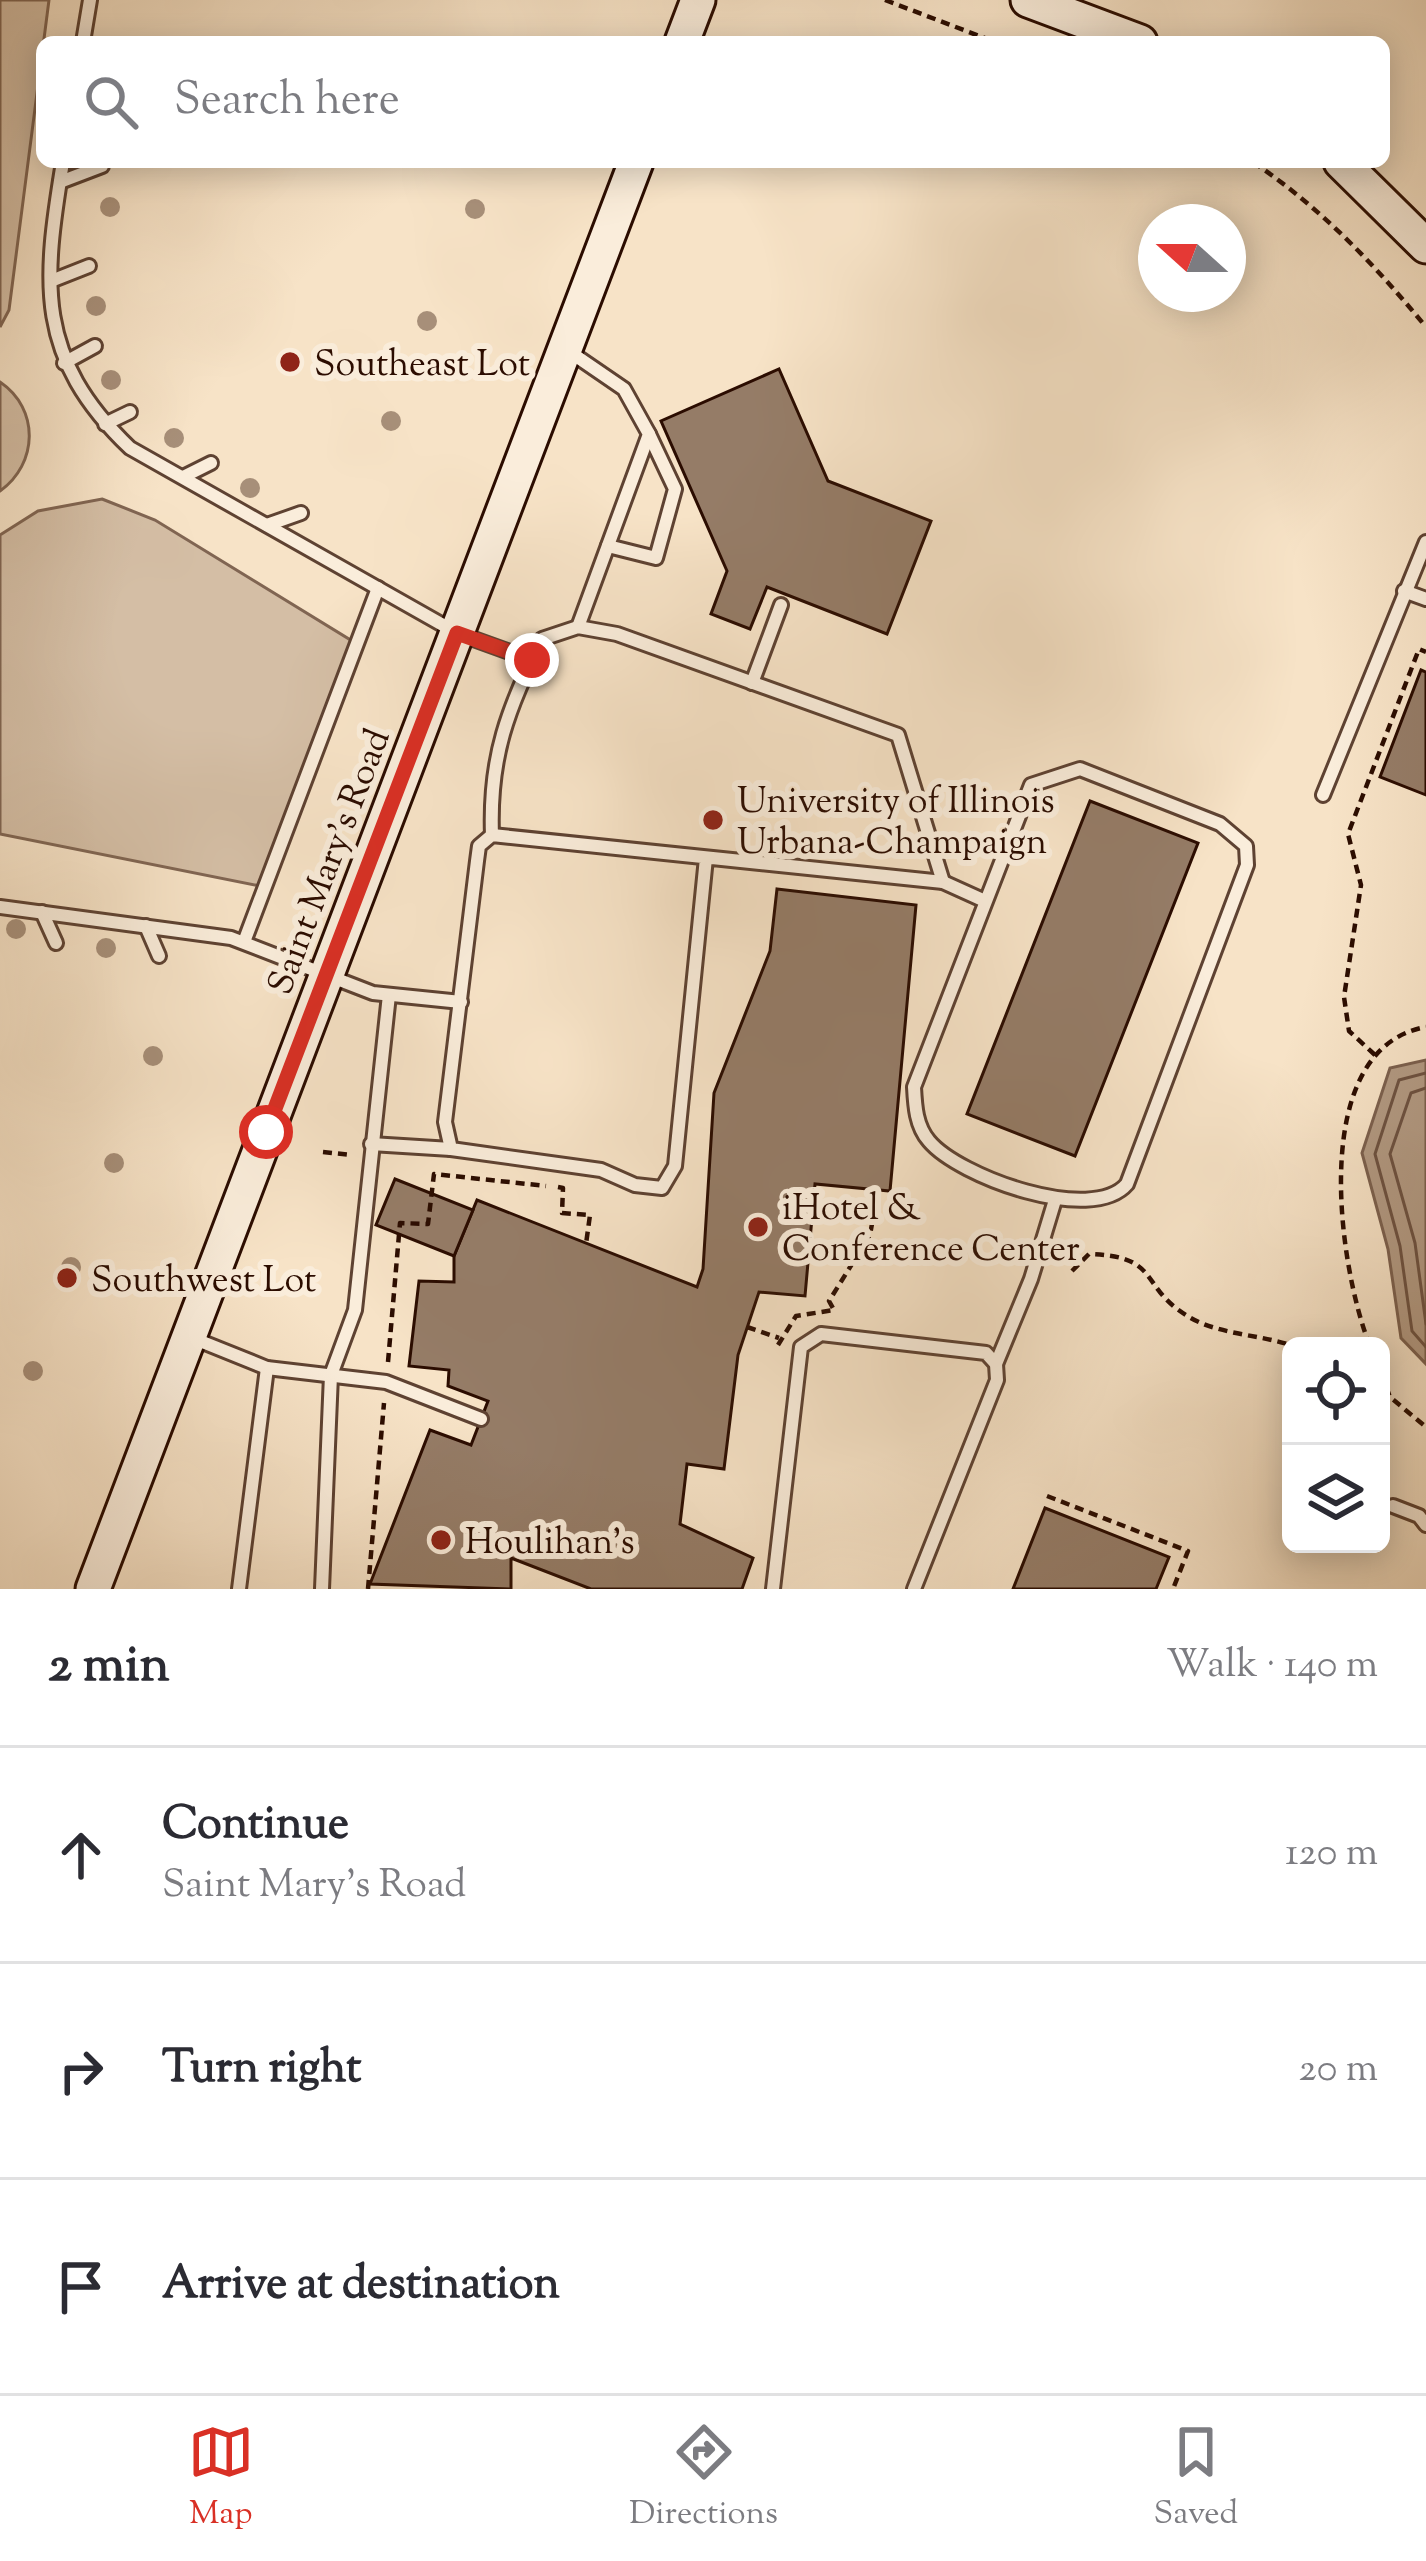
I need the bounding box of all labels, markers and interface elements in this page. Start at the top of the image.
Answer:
search box [36,36,1390,168]
icon: search [78,69,144,135]
text: Search here [174,70,400,135]
north arrow [1138,204,1246,312]
place label: Southeast Lot [314,340,530,392]
marker: Southeast Lot [277,349,303,375]
route end [505,633,559,687]
street label: Saint Mary's Road [256,722,405,1003]
place label: University of Illinois Urbana-Champaign [737,777,1055,870]
marker: University of Illinois Urbana-Champaign [700,807,726,833]
route start [239,1105,293,1159]
place label: iHotel & Conference Center [782,1184,1080,1277]
marker: iHotel & Conference Center [745,1214,771,1240]
place label: Southwest Lot [91,1256,316,1308]
marker: Southwest Lot [54,1265,80,1291]
map controls [1282,1337,1390,1553]
button: locate [1282,1337,1390,1445]
button: layers [1282,1445,1390,1553]
place label: Houlihan's [465,1518,635,1570]
marker: Houlihan's [428,1527,454,1553]
text: 2 min [48,1631,170,1704]
text: Walk · 140 m [1166,1639,1378,1695]
text: Continue [162,1794,349,1859]
icon: ahead [48,1822,114,1888]
text: 120 m [1285,1827,1378,1883]
text: Saint Mary's Road [162,1859,466,1915]
icon: right [48,2038,114,2104]
text: Turn right [162,2038,361,2103]
text: 20 m [1299,2043,1378,2099]
icon: arrive [48,2254,114,2320]
text: Arrive at destination [162,2254,560,2319]
tab: Map [188,2419,254,2539]
tab: Directions [629,2419,778,2539]
tab: Saved [1154,2419,1238,2539]

